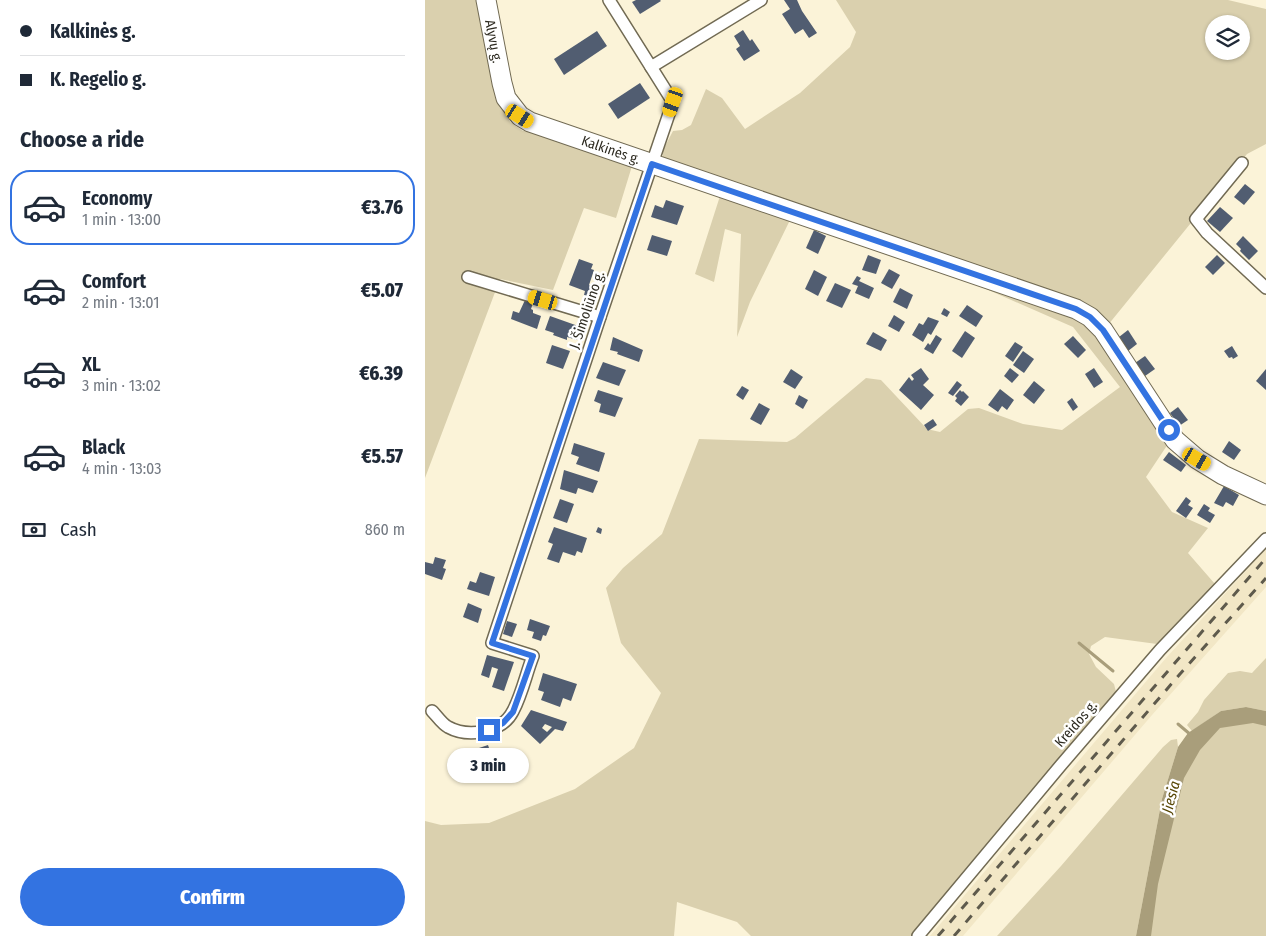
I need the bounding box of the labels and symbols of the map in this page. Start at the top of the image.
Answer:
street label: Alyvų g. [481,18,506,64]
car [661,85,684,119]
car [503,102,536,130]
street label: Kalkinės g. [579,132,642,168]
street label: J. Šimoliūno g. [565,269,608,351]
car [526,288,559,312]
route start [1158,419,1180,441]
car [1180,445,1213,473]
street label: Kreidos g. [1051,697,1101,751]
route end [478,719,500,741]
callout: 3 min [448,748,530,782]
water label: Jiesia [1158,779,1184,816]

